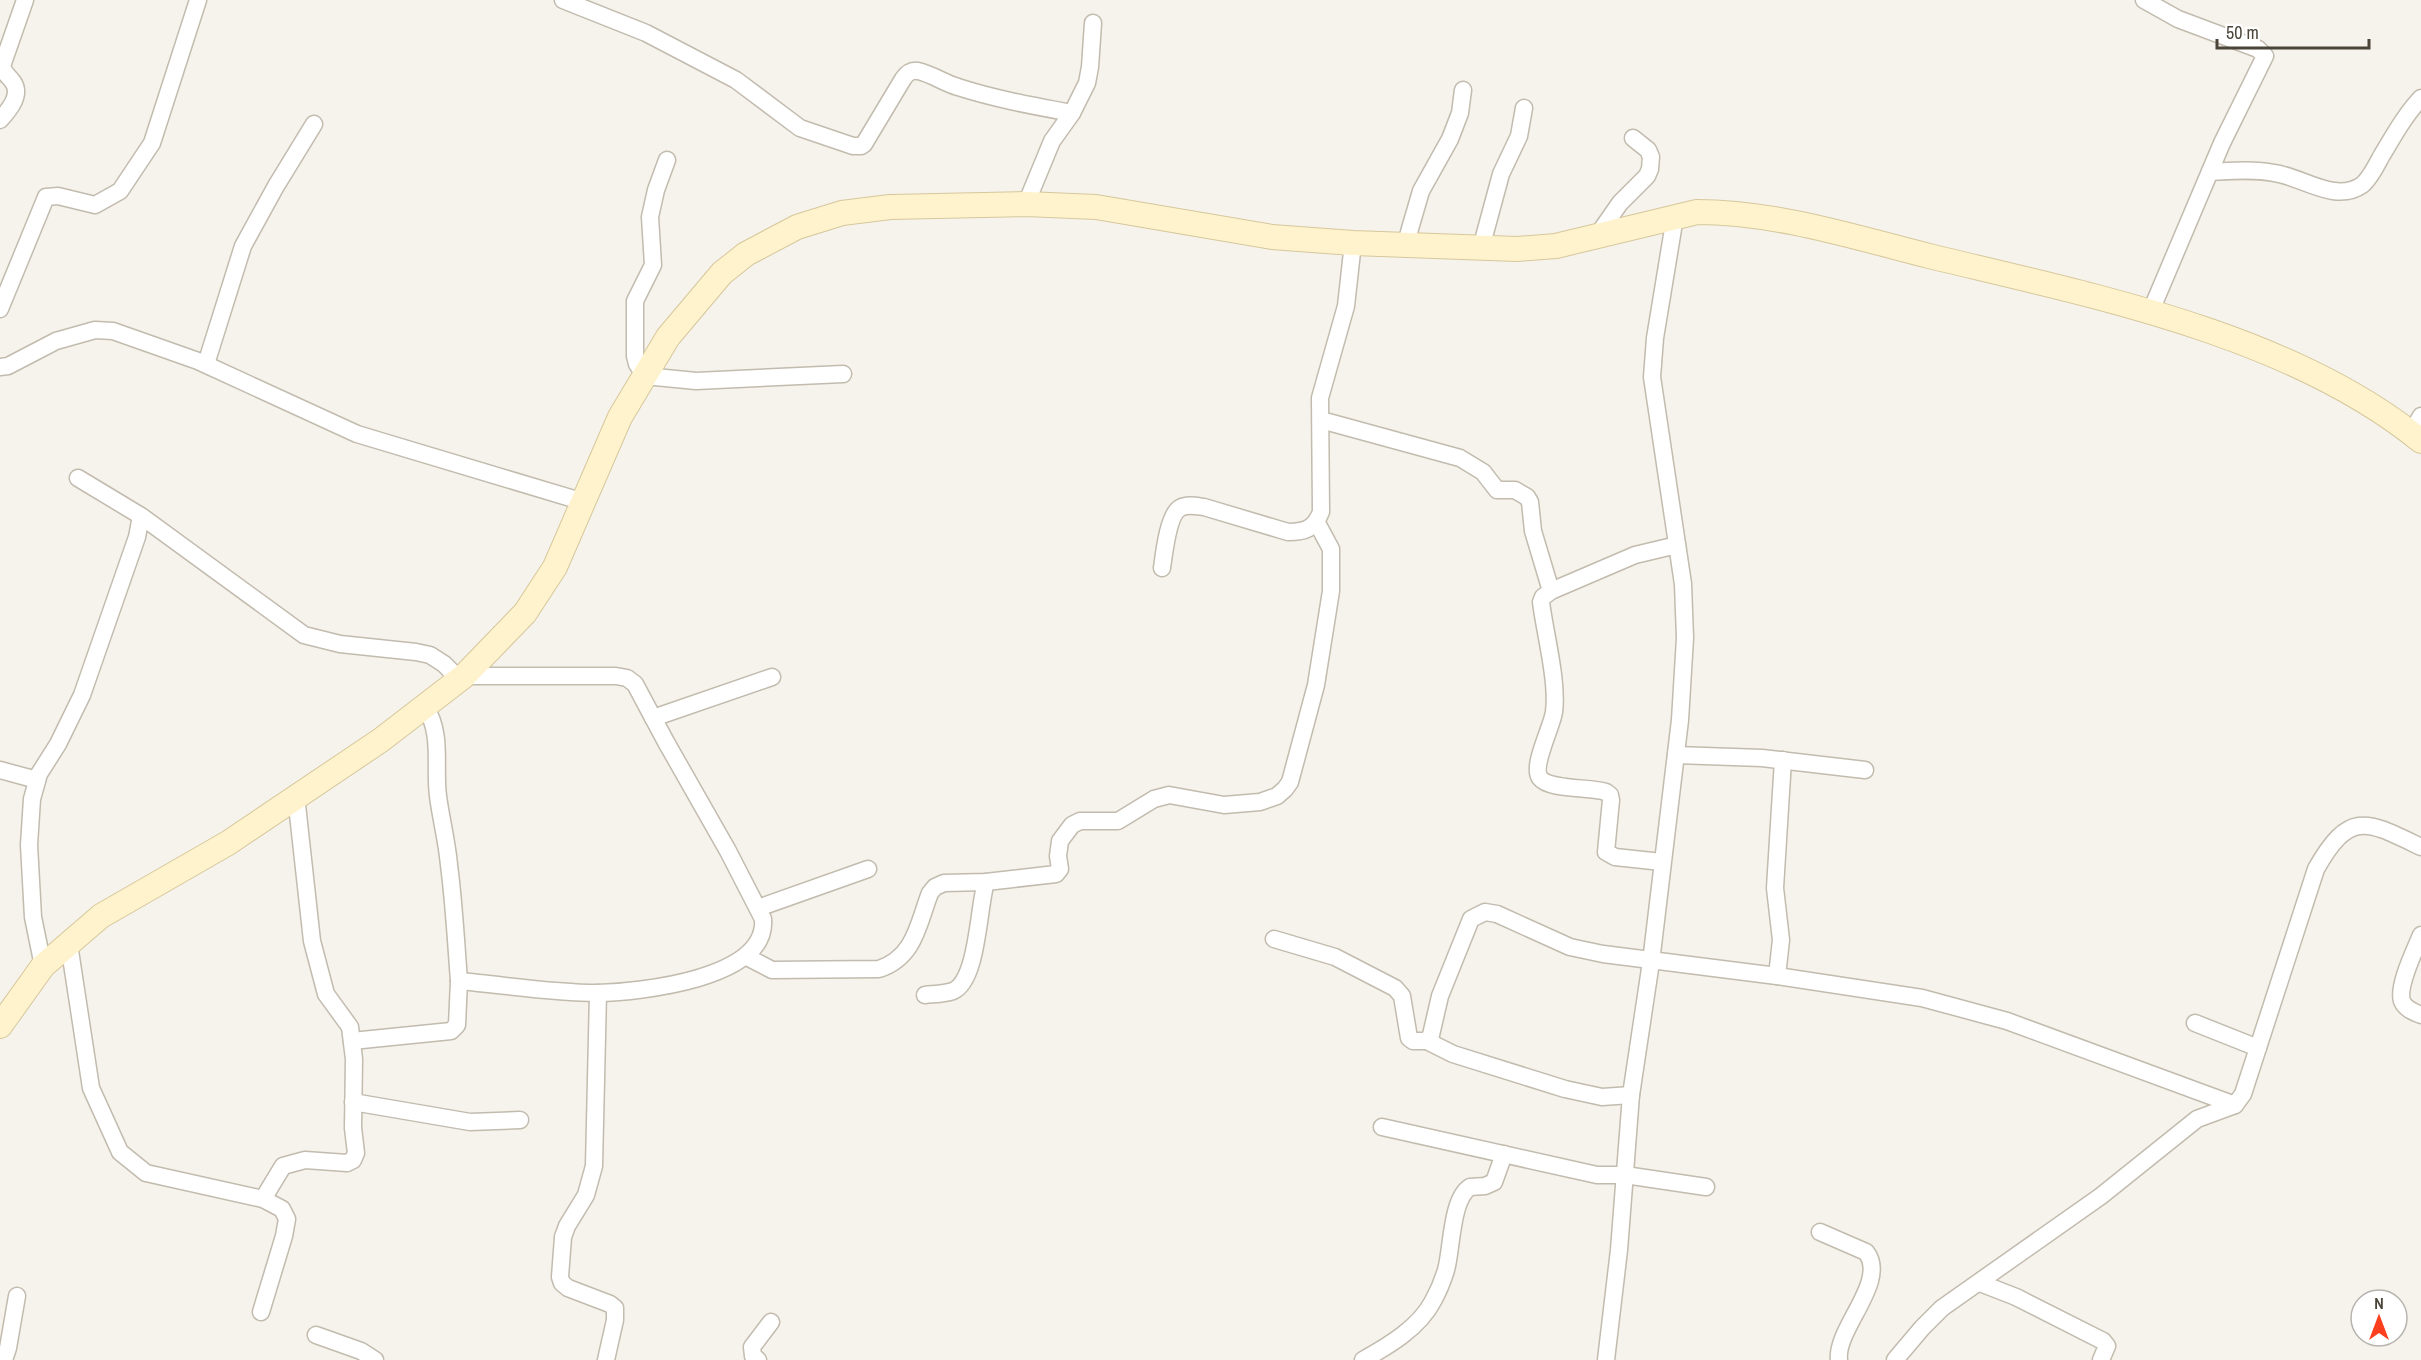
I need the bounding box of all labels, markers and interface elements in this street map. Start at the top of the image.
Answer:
scale bar [2217,12,2368,50]
text: 50 m [2226,20,2259,45]
north arrow [2349,1288,2409,1348]
text: N [2374,1292,2384,1314]

